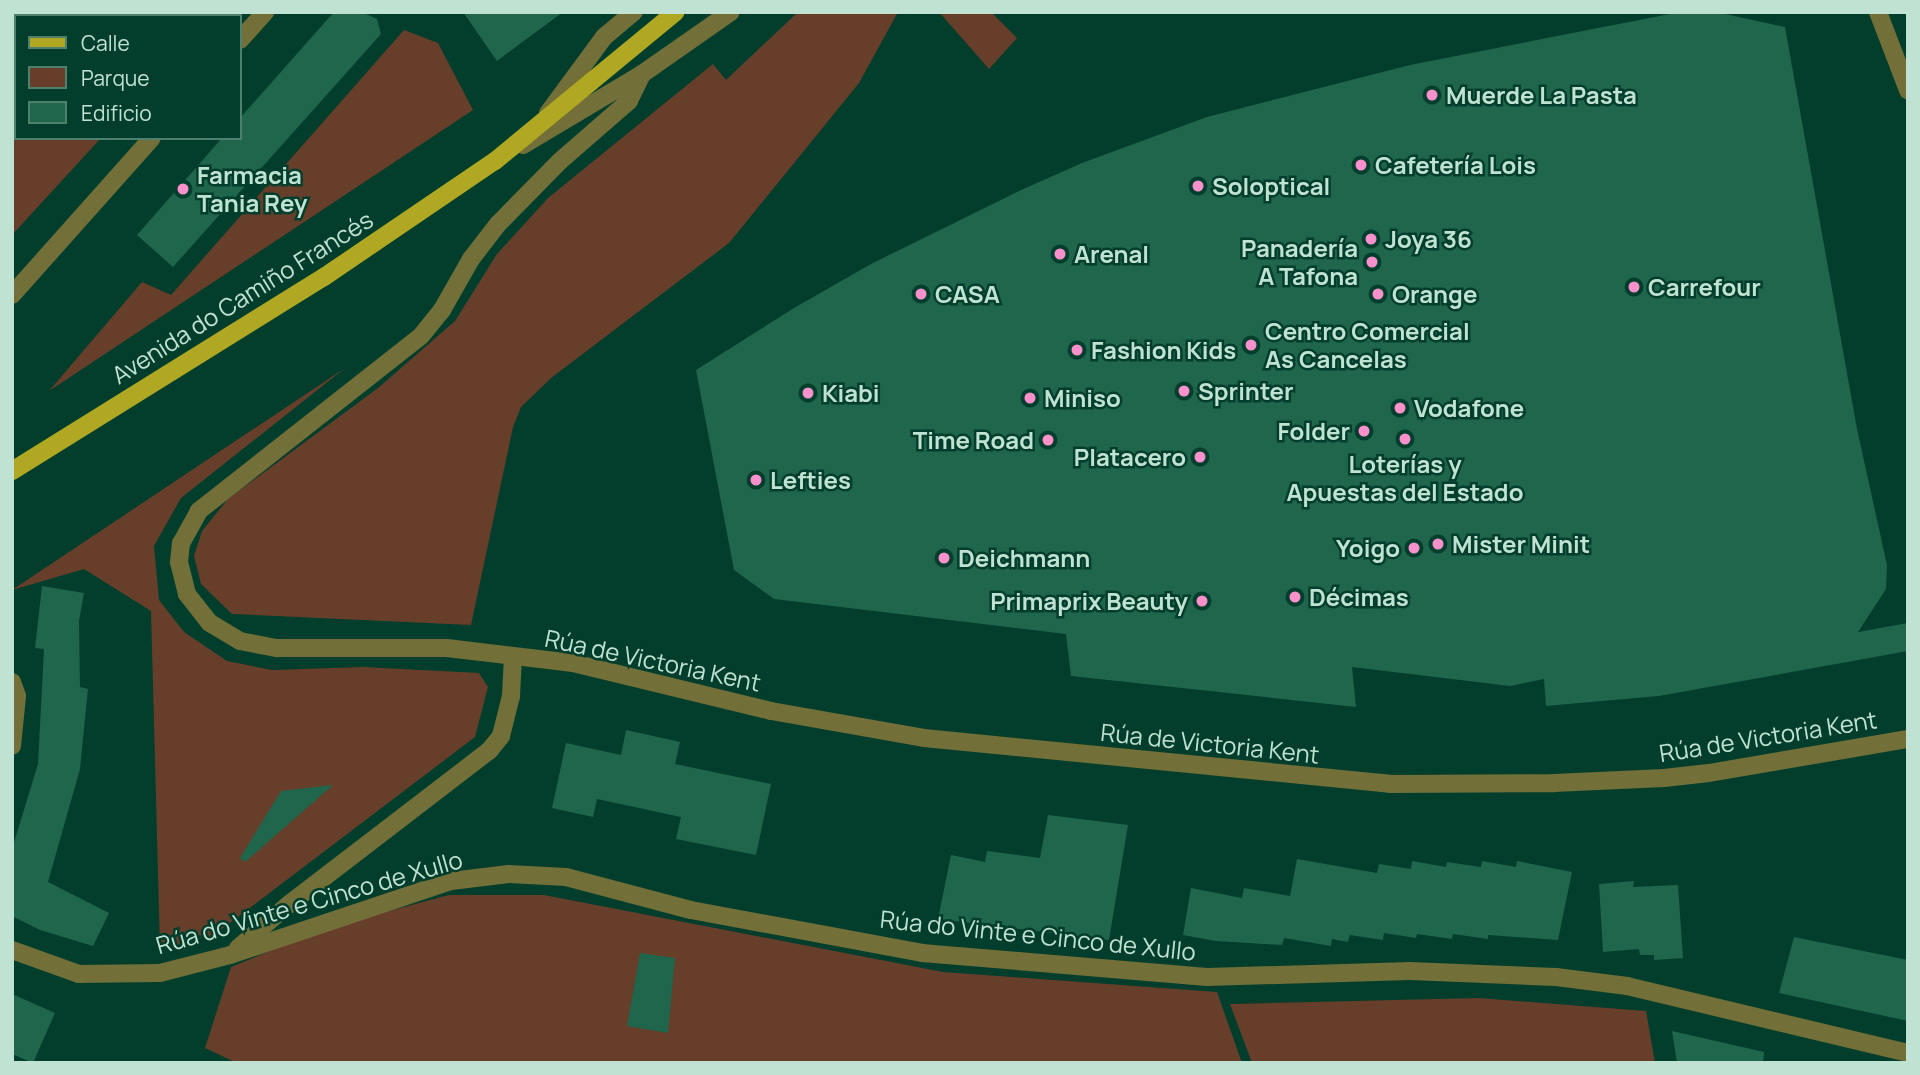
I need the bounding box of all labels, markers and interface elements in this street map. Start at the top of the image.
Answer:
legend [14,14,242,140]
text: Calle [81,29,130,57]
text: Parque [81,64,150,92]
place label: Muerde La Pasta [1446,81,1637,109]
marker: Muerde La Pasta [1424,87,1440,103]
text: Edificio [81,99,152,127]
place label: Cafetería Lois [1375,151,1536,179]
marker: Cafetería Lois [1353,157,1369,173]
place label: Farmacia Tania Rey [197,161,308,217]
place label: Soloptical [1212,172,1330,200]
marker: Soloptical [1190,178,1206,194]
marker: Farmacia Tania Rey [175,181,191,197]
street label: Avenida do Camiño Francés [106,205,378,389]
place label: Joya 36 [1385,225,1472,253]
marker: Joya 36 [1363,231,1379,247]
place label: Panadería A Tafona [1241,234,1358,290]
place label: Arenal [1074,240,1149,268]
marker: Arenal [1052,246,1068,262]
marker: Panadería A Tafona [1364,254,1380,270]
place label: Carrefour [1648,273,1761,301]
marker: Carrefour [1626,279,1642,295]
place label: CASA [935,280,1000,308]
place label: Orange [1392,280,1477,308]
marker: CASA [913,286,929,302]
marker: Orange [1370,286,1386,302]
place label: Centro Comercial As Cancelas [1265,317,1470,373]
place label: Fashion Kids [1091,336,1236,364]
marker: Centro Comercial As Cancelas [1243,337,1259,353]
marker: Fashion Kids [1069,342,1085,358]
place label: Sprinter [1198,377,1294,405]
place label: Kiabi [822,379,880,407]
marker: Sprinter [1176,383,1192,399]
place label: Miniso [1044,384,1121,412]
marker: Kiabi [800,385,816,401]
marker: Miniso [1022,390,1038,406]
place label: Vodafone [1414,394,1524,422]
marker: Vodafone [1392,400,1408,416]
place label: Folder [1277,417,1350,445]
marker: Folder [1356,423,1372,439]
place label: Time Road [913,426,1034,454]
marker: Loterías y Apuestas del Estado [1397,431,1413,447]
marker: Time Road [1040,432,1056,448]
place label: Platacero [1074,443,1186,471]
marker: Platacero [1192,449,1208,465]
place label: Loterías y Apuestas del Estado [1286,450,1524,506]
place label: Lefties [770,466,851,494]
marker: Lefties [748,472,764,488]
place label: Mister Minit [1452,530,1590,558]
place label: Yoigo [1336,534,1400,562]
marker: Mister Minit [1430,536,1446,552]
marker: Yoigo [1406,540,1422,556]
place label: Deichmann [958,544,1090,572]
marker: Deichmann [936,550,952,566]
place label: Décimas [1309,583,1409,611]
place label: Primaprix Beauty [990,587,1188,615]
marker: Décimas [1287,589,1303,605]
marker: Primaprix Beauty [1194,593,1210,609]
street label: Rúa de Victoria Kent [542,623,764,697]
street label: Rúa de Victoria Kent [1657,705,1879,767]
street label: Rúa de Victoria Kent [1099,717,1321,769]
street label: Rúa do Vinte e Cinco de Xullo [152,844,466,960]
street label: Rúa do Vinte e Cinco de Xullo [879,904,1197,966]

